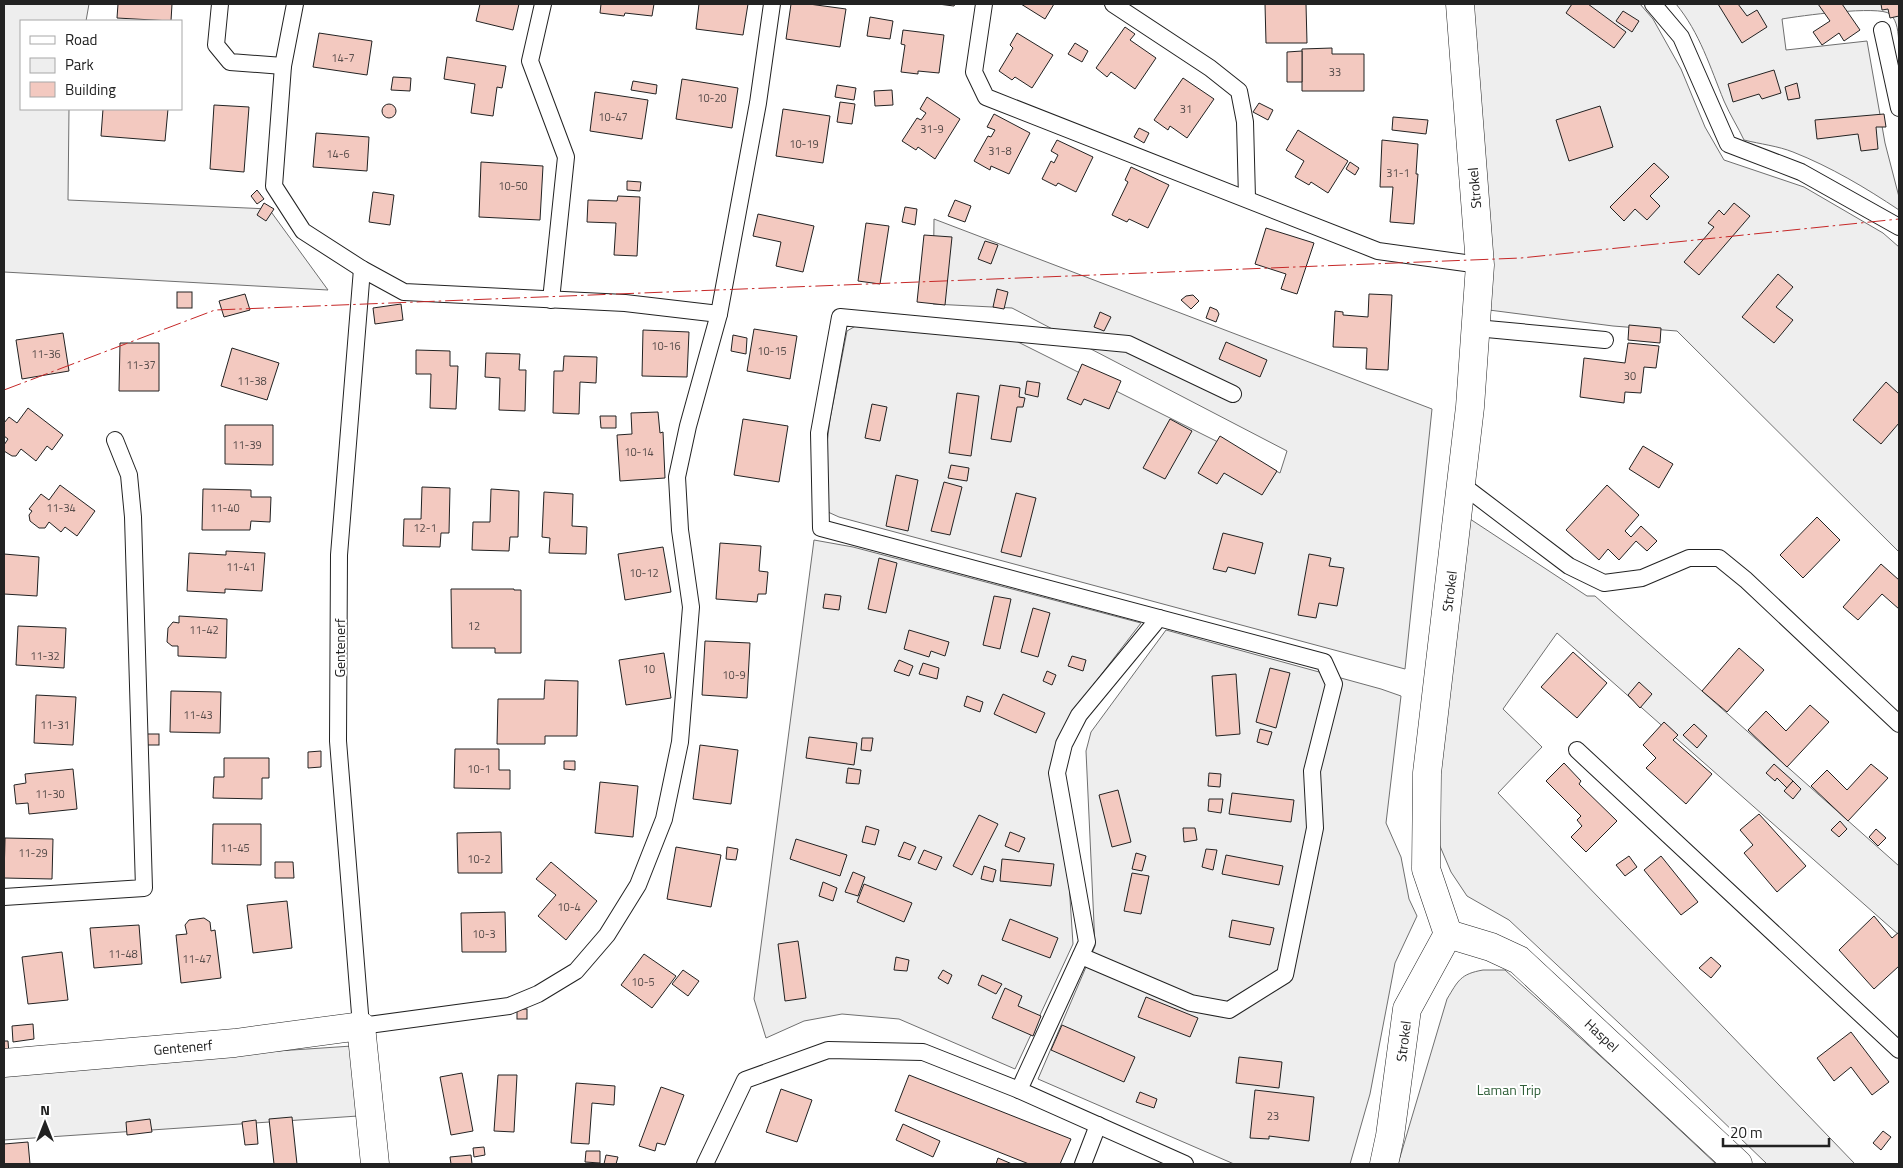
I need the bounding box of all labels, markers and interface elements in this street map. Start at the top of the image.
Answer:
legend [20,20,182,110]
text: Road [65,28,97,51]
house number: 14-7 [331,50,355,66]
text: Park [65,53,94,76]
house number: 33 [1329,64,1341,80]
text: Building [65,78,116,101]
house number: 10-20 [697,90,727,106]
house number: 31 [1180,101,1192,117]
house number: 10-47 [598,109,628,125]
house number: 31-9 [920,121,944,137]
house number: 10-19 [789,136,819,152]
house number: 31-8 [988,143,1012,159]
house number: 14-6 [326,146,350,162]
house number: 31-1 [1386,165,1410,181]
street label: Strokel [1462,167,1486,209]
house number: 10-50 [498,178,528,194]
house number: 10-16 [651,338,681,354]
house number: 10-15 [757,343,787,359]
house number: 11-36 [31,346,61,362]
house number: 11-37 [126,357,156,373]
house number: 30 [1624,368,1636,384]
house number: 11-38 [237,373,267,389]
house number: 11-39 [232,437,262,453]
house number: 10-14 [624,444,654,460]
house number: 11-34 [46,500,76,516]
house number: 11-40 [210,500,240,516]
house number: 12-1 [413,520,437,536]
house number: 11-41 [226,559,256,575]
house number: 10-12 [629,565,659,581]
street label: Strokel [1436,569,1462,613]
street label: Gentenerf [329,618,350,678]
house number: 12 [468,618,480,634]
house number: 11-42 [189,622,219,638]
house number: 11-32 [30,648,60,664]
house number: 10 [643,661,655,677]
house number: 10-9 [722,667,746,683]
house number: 11-43 [183,707,213,723]
house number: 11-31 [40,717,70,733]
house number: 10-1 [467,761,491,777]
house number: 11-30 [35,786,65,802]
house number: 11-45 [220,840,250,856]
house number: 11-29 [18,845,48,861]
house number: 10-2 [467,851,491,867]
house number: 10-4 [557,899,581,915]
house number: 10-3 [472,926,496,942]
house number: 11-48 [108,946,138,962]
house number: 11-47 [182,951,212,967]
house number: 10-5 [631,974,655,990]
street label: Haspel [1580,1013,1624,1057]
street label: Strokel [1390,1019,1416,1063]
street label: Gentenerf [153,1034,214,1060]
park label: Laman Trip [1477,1079,1541,1100]
north arrow [20,1098,70,1148]
text: N [40,1099,50,1120]
house number: 23 [1267,1108,1279,1124]
scale bar [1723,1116,1829,1148]
text: 20 m [1730,1121,1763,1144]

